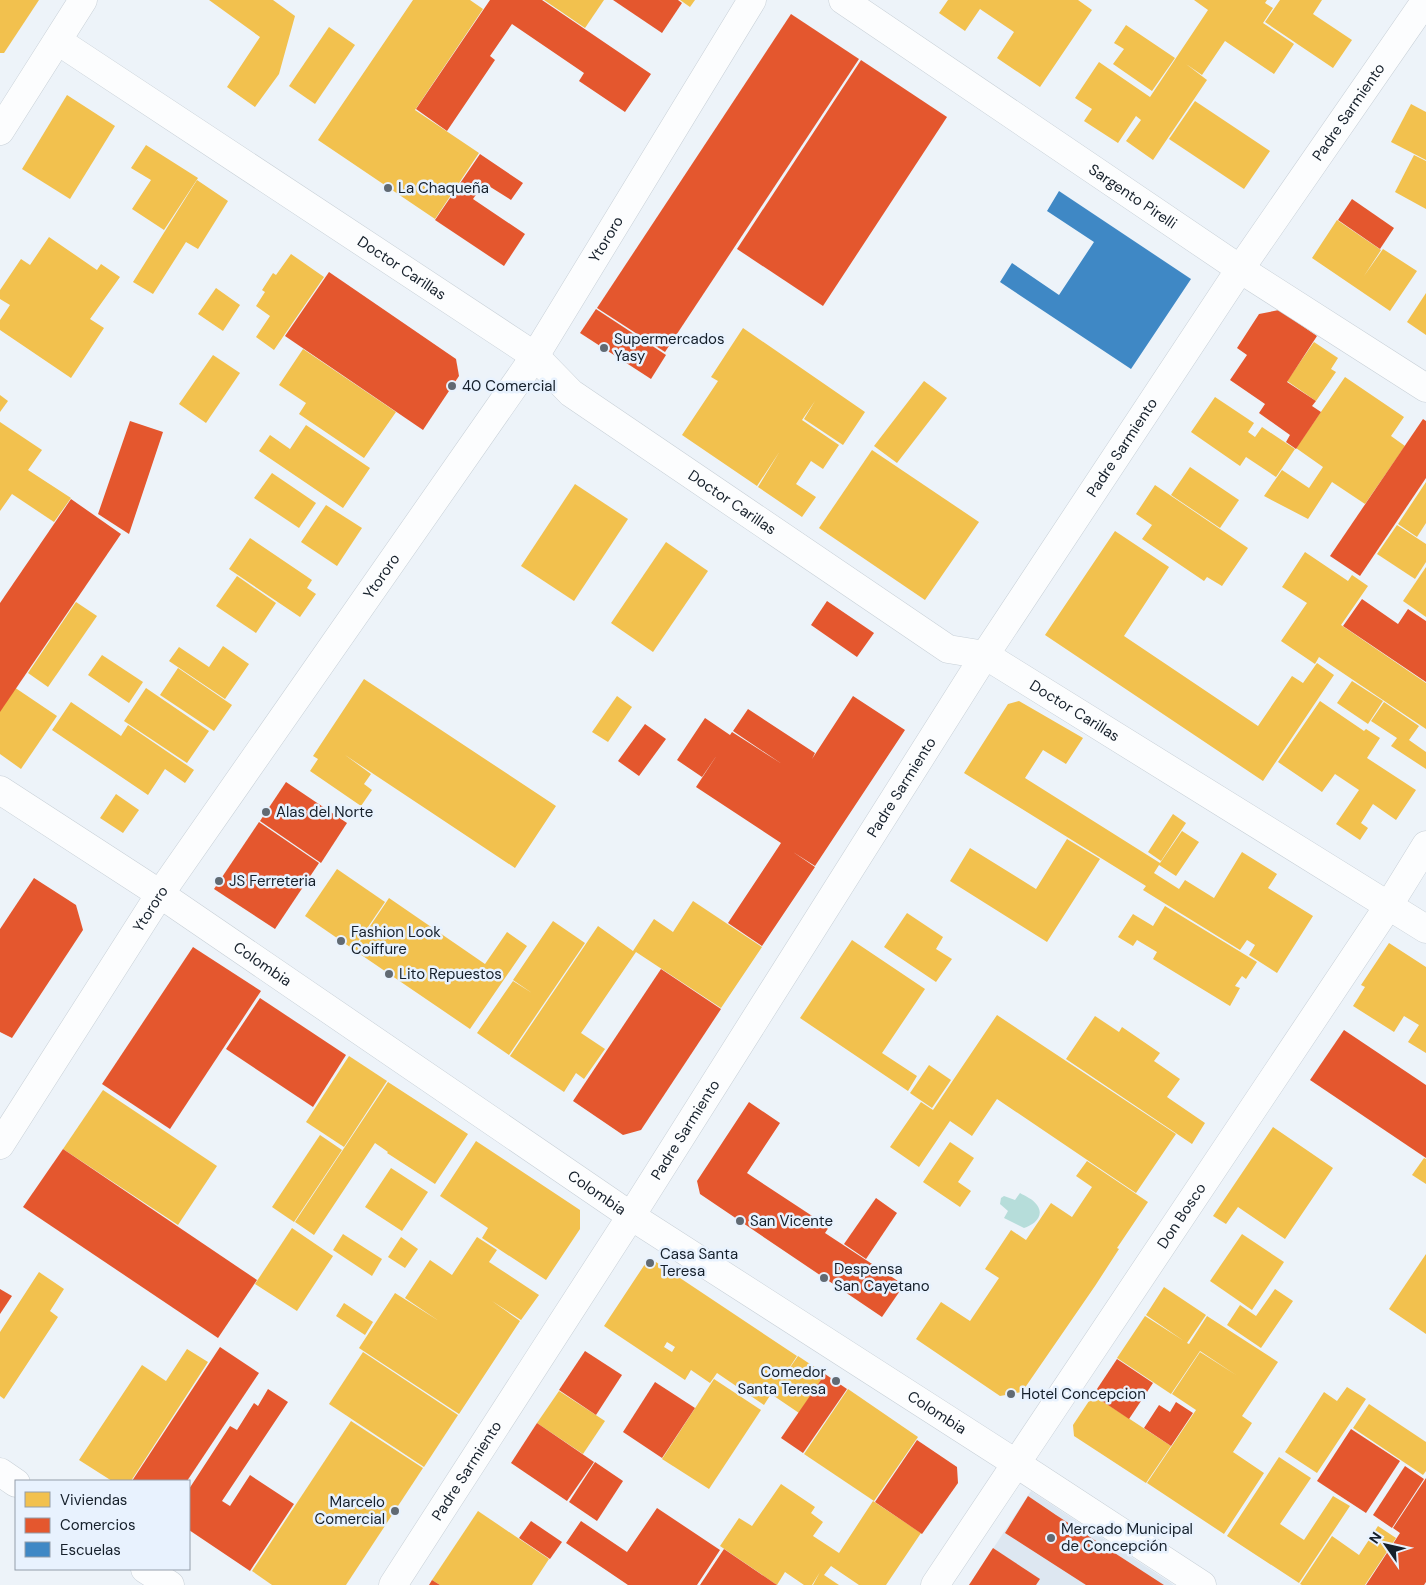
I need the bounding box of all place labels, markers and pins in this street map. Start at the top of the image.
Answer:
place label: La Chaqueña [398,178,489,198]
marker: La Chaqueña [382,182,394,194]
place label: Supermercados Yasy [614,329,724,366]
marker: Supermercados Yasy [598,342,610,354]
place label: 40 Comercial [462,376,556,396]
marker: 40 Comercial [446,380,458,392]
place label: Alas del Norte [276,802,373,822]
marker: Alas del Norte [260,806,272,818]
place label: JS Ferreteria [229,871,316,891]
marker: JS Ferreteria [213,875,225,887]
place label: Fashion Look Coiffure [351,922,441,959]
marker: Fashion Look Coiffure [335,935,347,947]
place label: Lito Repuestos [399,964,502,984]
marker: Lito Repuestos [383,968,395,980]
place label: San Vicente [750,1211,833,1231]
marker: San Vicente [734,1215,746,1227]
place label: Casa Santa Teresa [660,1244,738,1281]
marker: Casa Santa Teresa [644,1257,656,1269]
place label: Despensa San Cayetano [834,1259,930,1296]
marker: Despensa San Cayetano [818,1272,830,1284]
place label: Comedor Santa Teresa [737,1362,826,1399]
marker: Comedor Santa Teresa [830,1375,842,1387]
place label: Hotel Concepcion [1021,1384,1146,1404]
marker: Hotel Concepcion [1005,1388,1017,1400]
place label: Marcelo Comercial [315,1492,385,1529]
marker: Marcelo Comercial [389,1505,401,1517]
place label: Mercado Municipal de Concepción [1061,1519,1193,1556]
marker: Mercado Municipal de Concepción [1045,1532,1057,1544]

